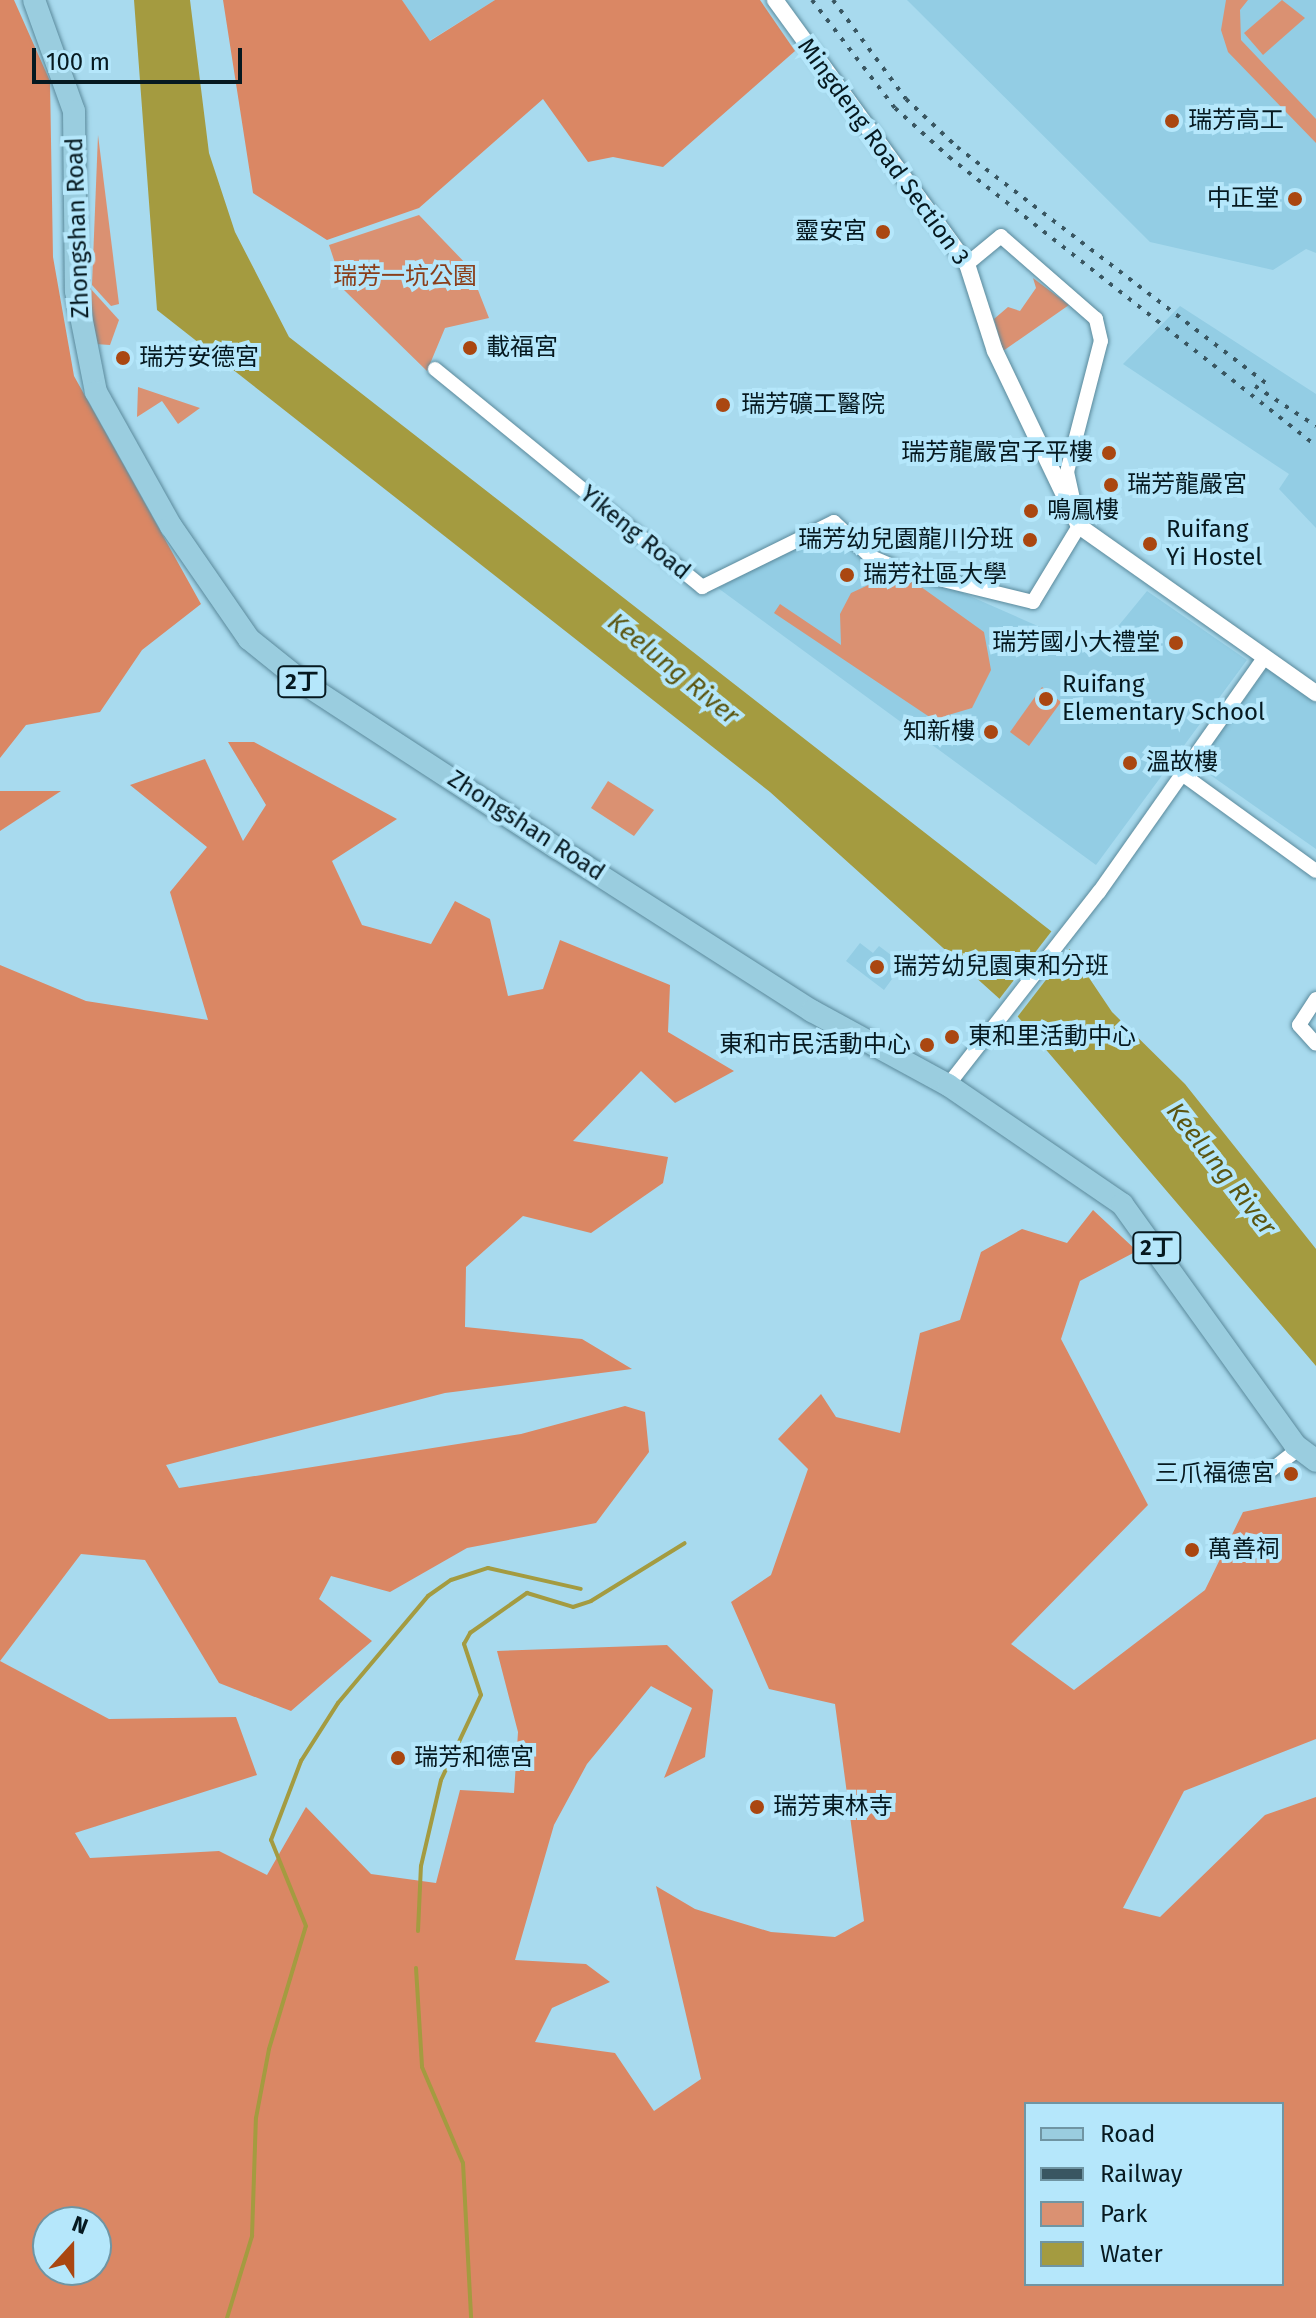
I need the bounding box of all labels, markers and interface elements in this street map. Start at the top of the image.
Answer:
scale bar [36,32,246,82]
street label: Mingdeng Road Section 3 [791,33,975,271]
text: 100 m [46,48,110,76]
place label: 瑞芳高工 [1188,107,1284,135]
marker: 瑞芳高工 [1163,112,1181,130]
street label: Zhongshan Road [60,137,96,319]
place label: 中正堂 [1207,185,1279,213]
marker: 中正堂 [1286,190,1304,208]
place label: 靈安宮 [795,218,867,246]
marker: 靈安宮 [874,223,892,241]
park label: 瑞芳一坑公園 [333,263,477,291]
place label: 載福宮 [486,334,558,362]
marker: 載福宮 [461,339,479,357]
place label: 瑞芳安德宮 [139,344,259,372]
marker: 瑞芳安德宮 [114,349,132,367]
place label: 瑞芳礦工醫院 [741,391,885,419]
marker: 瑞芳礦工醫院 [712,394,734,416]
place label: 瑞芳龍嚴宮子平樓 [901,439,1093,467]
marker: 瑞芳龍嚴宮子平樓 [1100,444,1118,462]
place label: 瑞芳龍嚴宮 [1127,471,1247,499]
marker: 瑞芳龍嚴宮 [1102,476,1120,494]
street label: Yikeng Road [574,480,696,586]
place label: 鳴鳳樓 [1047,497,1119,525]
marker: 鳴鳳樓 [1022,502,1040,520]
place label: Ruifang Yi Hostel [1166,516,1262,572]
place label: 瑞芳幼兒園龍川分班 [798,526,1014,554]
marker: 瑞芳幼兒園龍川分班 [1021,531,1039,549]
marker: Ruifang Yi Hostel [1141,535,1159,553]
place label: 瑞芳社區大學 [863,561,1007,589]
marker: 瑞芳社區大學 [838,566,856,584]
water label: Keelung River [601,607,745,731]
place label: 瑞芳國小大禮堂 [992,629,1160,657]
marker: 瑞芳國小大禮堂 [1167,634,1185,652]
road number: 2丁 [276,664,328,700]
place label: Ruifang Elementary School [1062,671,1265,727]
marker: Ruifang Elementary School [1037,690,1055,708]
place label: 知新樓 [903,718,975,746]
marker: 知新樓 [982,723,1000,741]
place label: 溫故樓 [1146,749,1218,777]
marker: 溫故樓 [1121,754,1139,772]
street label: Zhongshan Road [442,765,610,887]
place label: 瑞芳幼兒園東和分班 [893,953,1109,981]
marker: 瑞芳幼兒園東和分班 [868,958,886,976]
place label: 東和里活動中心 [968,1023,1136,1051]
marker: 東和里活動中心 [943,1028,961,1046]
place label: 東和市民活動中心 [719,1031,911,1059]
marker: 東和市民活動中心 [918,1036,936,1054]
water label: Keelung River [1160,1097,1282,1241]
road number: 2丁 [1131,1230,1183,1266]
place label: 三爪福德宮 [1155,1460,1275,1488]
marker: 三爪福德宮 [1282,1465,1300,1483]
place label: 萬善祠 [1208,1536,1280,1564]
marker: 萬善祠 [1183,1541,1201,1559]
place label: 瑞芳和德宮 [414,1744,534,1772]
marker: 瑞芳和德宮 [389,1749,407,1767]
place label: 瑞芳東林寺 [773,1793,893,1821]
marker: 瑞芳東林寺 [748,1798,766,1816]
legend [1024,2102,1284,2286]
text: Road [1100,2120,1155,2148]
text: Railway [1100,2160,1183,2188]
text: Park [1100,2200,1147,2228]
north arrow [32,2206,112,2286]
text: N [68,2210,92,2240]
text: Water [1100,2240,1163,2268]

